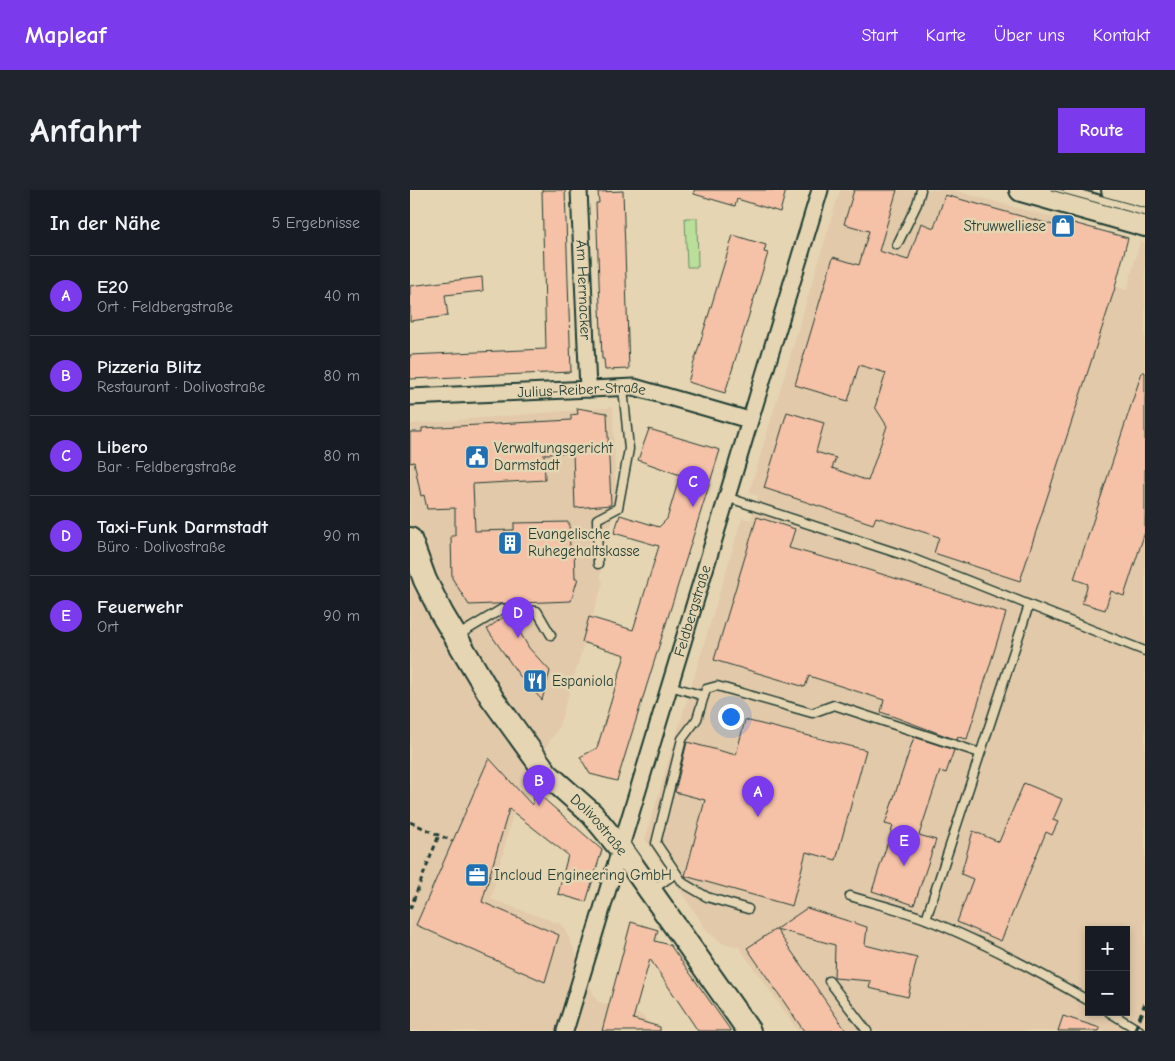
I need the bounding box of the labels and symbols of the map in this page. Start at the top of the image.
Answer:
shop icon: Struwwelliese [1050,213,1076,239]
place label: Struwwelliese [963,217,1046,235]
street label: Am Herrnacker [572,239,595,340]
street label: Julius-Reiber-Straße [517,378,649,401]
place label: Verwaltungsgericht Darmstadt [494,439,614,474]
public building icon: Verwaltungsgericht Darmstadt [464,444,490,470]
pin: C [677,466,709,507]
place label: Evangelische Ruhegehaltskasse [528,525,640,560]
building icon: Evangelische Ruhegehaltskasse [497,530,523,556]
street label: Feldbergstraße [670,562,715,659]
pin: D [502,597,534,638]
restaurant icon: Espaniola [522,668,548,694]
place label: Espaniola [552,672,614,690]
your location [718,704,744,730]
pin: B [523,765,555,806]
pin: A [742,776,774,817]
street label: Dolivostraße [567,790,632,859]
pin: E [888,825,920,866]
office icon: Incloud Engineering GmbH [464,862,490,888]
place label: Incloud Engineering GmbH [494,866,672,884]

